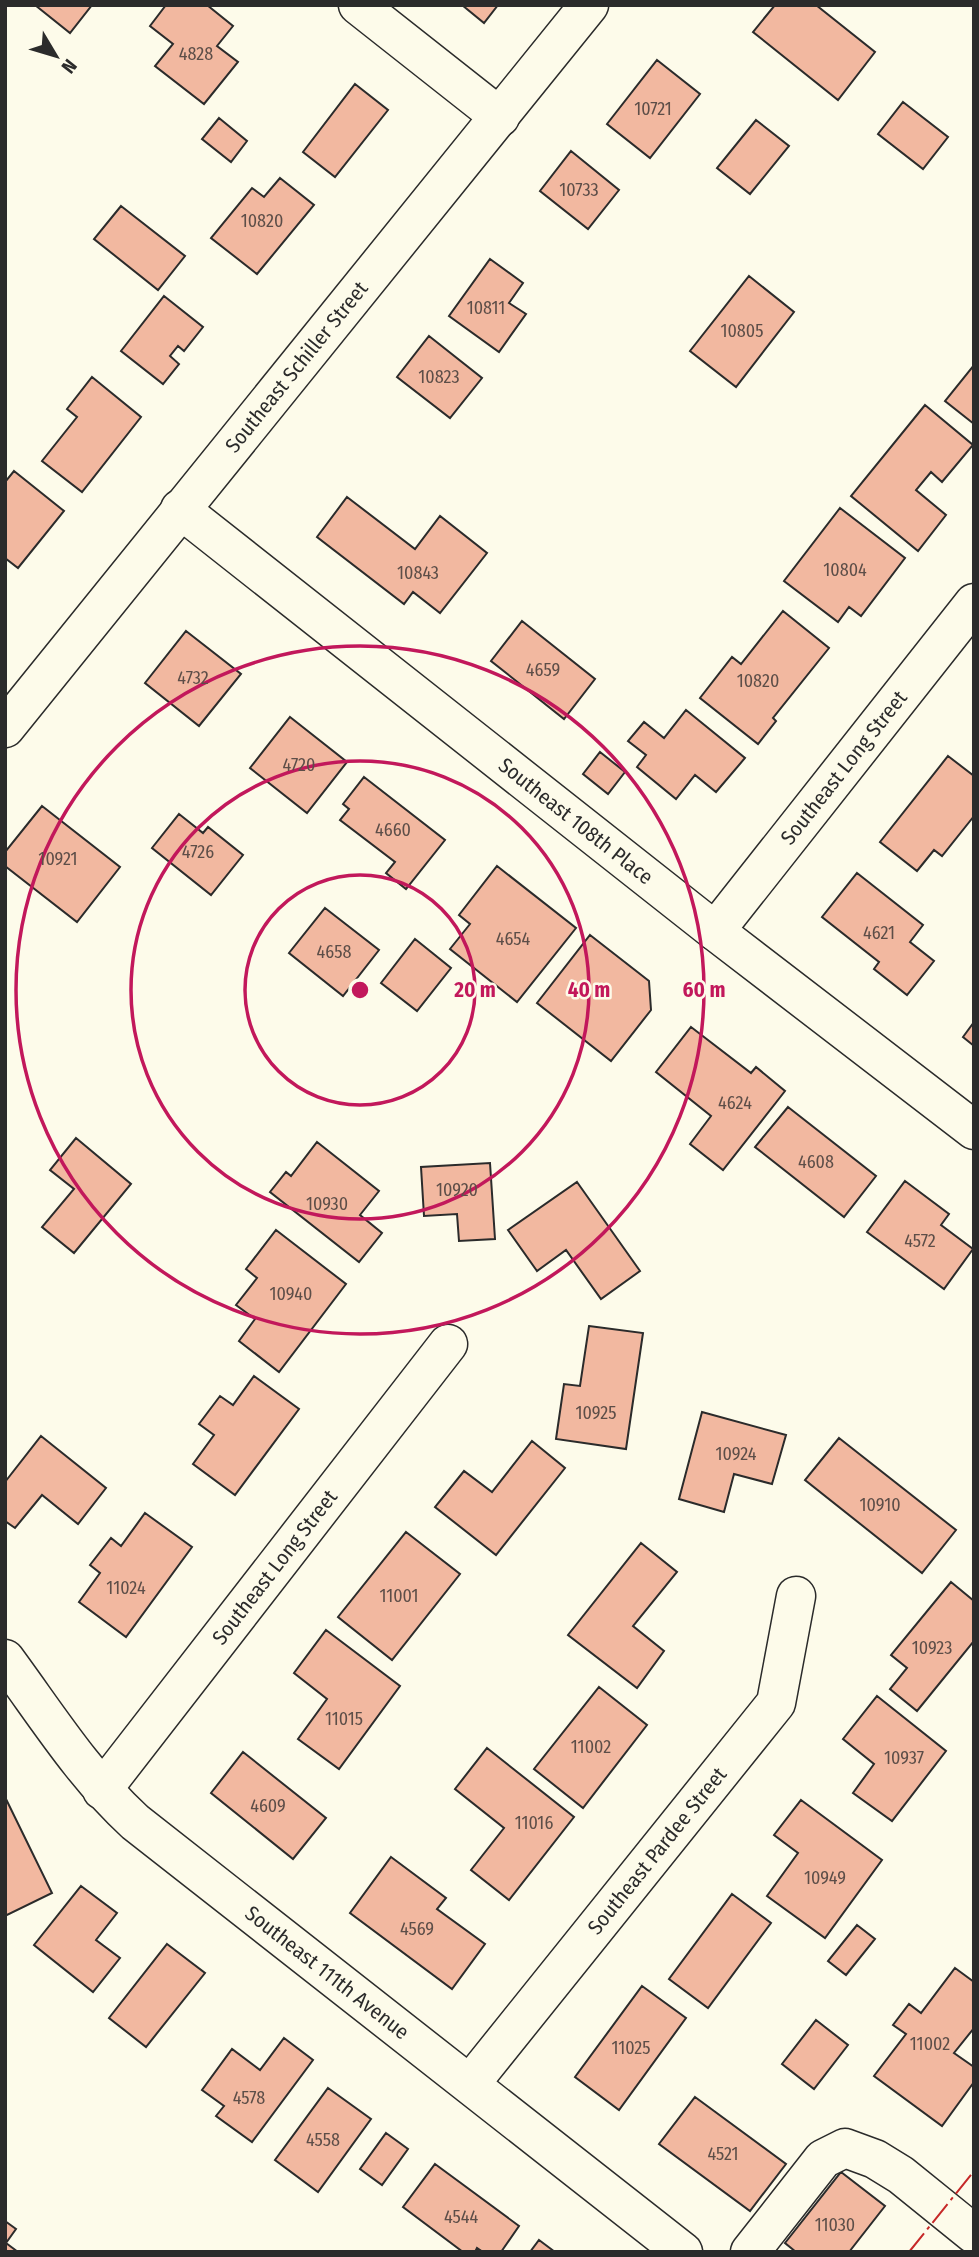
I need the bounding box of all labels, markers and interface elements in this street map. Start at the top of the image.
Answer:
north arrow [21,21,91,91]
house number: 4828 [179,43,213,65]
text: N [56,55,82,78]
house number: 10721 [634,98,672,120]
house number: 10733 [559,179,599,201]
house number: 10820 [241,210,283,232]
street label: Southeast Schiller Street [220,276,374,458]
house number: 10811 [467,297,505,319]
house number: 10805 [720,320,764,342]
house number: 10823 [418,366,460,388]
house number: 10804 [823,559,867,581]
house number: 10843 [397,562,439,584]
house number: 4659 [526,659,560,681]
house number: 4732 [177,667,209,689]
house number: 10820 [737,670,779,692]
street label: Southeast Long Street [775,685,913,850]
street label: Southeast 108th Place [493,752,658,890]
house number: 4720 [283,754,315,776]
house number: 4660 [375,819,411,841]
house number: 4726 [182,841,214,863]
house number: 10921 [38,848,78,870]
house number: 4621 [863,922,895,944]
house number: 4654 [496,928,531,950]
house number: 4658 [317,941,351,963]
text: 20 m [453,977,496,1003]
text: 40 m [568,977,610,1003]
text: 60 m [683,977,725,1003]
centre of rings [348,978,372,1002]
house number: 4624 [718,1092,752,1114]
house number: 4608 [798,1151,834,1173]
house number: 10920 [436,1179,478,1201]
house number: 10930 [306,1193,348,1215]
house number: 4572 [904,1230,936,1252]
house number: 10940 [270,1283,312,1305]
house number: 10925 [576,1402,616,1424]
house number: 10924 [716,1443,757,1465]
street label: Southeast Long Street [207,1484,343,1650]
house number: 10910 [859,1494,901,1516]
house number: 11024 [106,1577,146,1599]
house number: 11001 [379,1585,419,1607]
house number: 10923 [912,1637,952,1659]
house number: 11015 [325,1708,363,1730]
house number: 11002 [571,1736,611,1758]
house number: 10937 [884,1747,924,1769]
street label: Southeast Pardee Street [582,1762,732,1940]
house number: 4609 [250,1795,286,1817]
house number: 11016 [515,1812,553,1834]
house number: 10949 [804,1867,846,1889]
street label: Southeast 111th Avenue [240,1900,414,2045]
house number: 4569 [400,1918,434,1940]
house number: 11002 [910,2033,950,2055]
house number: 11025 [611,2037,651,2059]
house number: 4578 [233,2087,265,2109]
house number: 4558 [306,2129,340,2151]
house number: 4521 [707,2143,739,2165]
house number: 4544 [444,2206,478,2228]
house number: 11030 [815,2214,855,2236]

